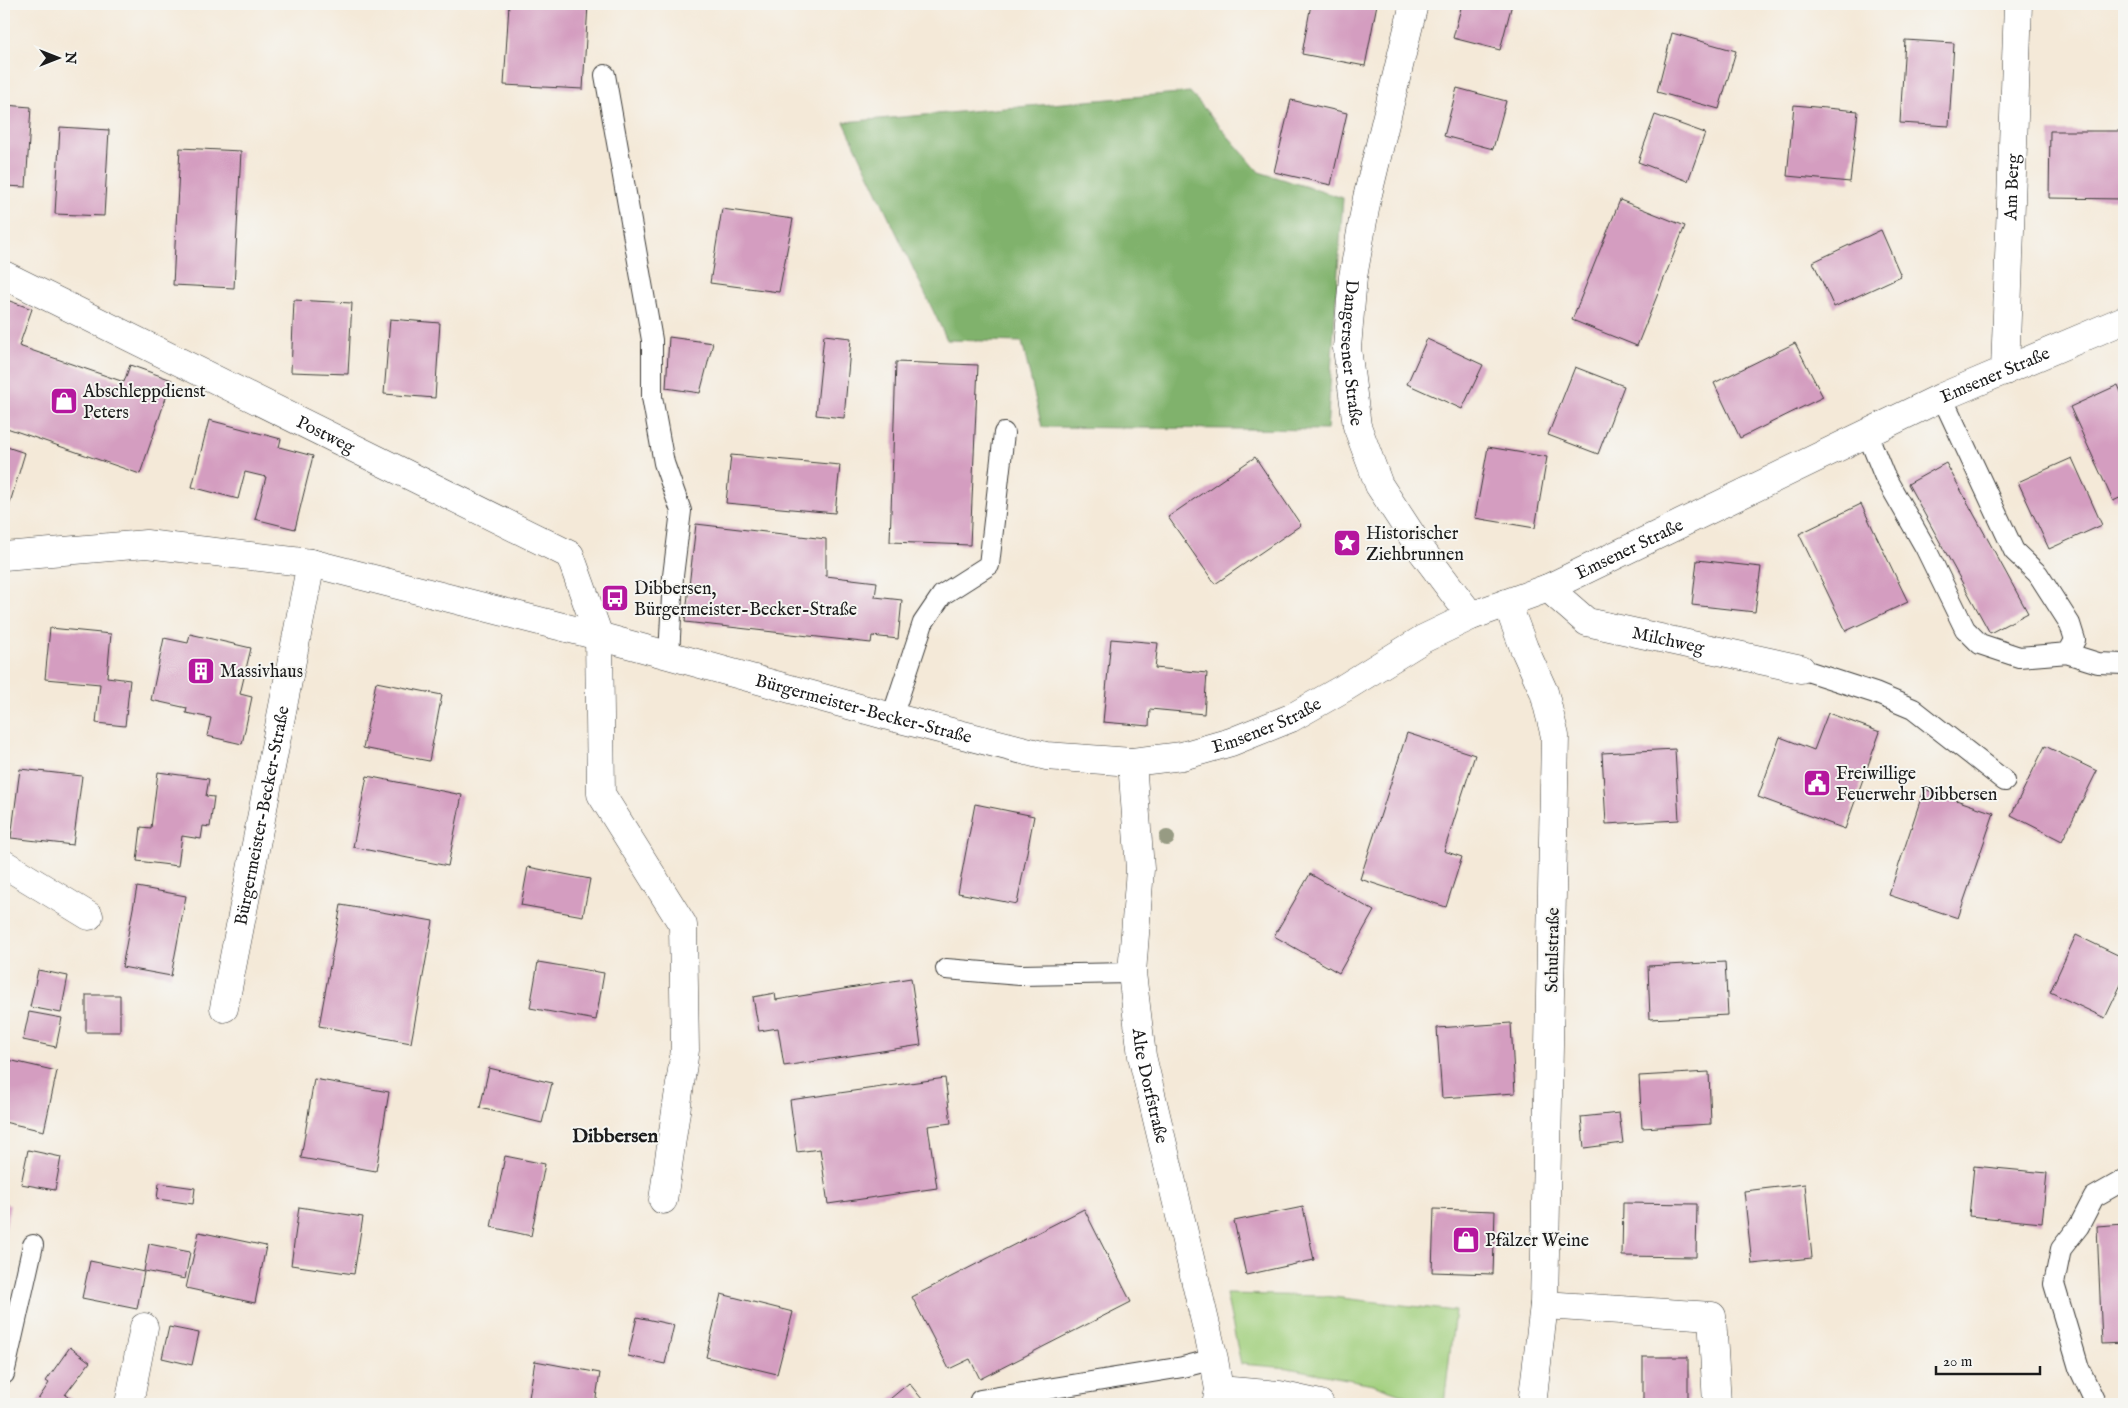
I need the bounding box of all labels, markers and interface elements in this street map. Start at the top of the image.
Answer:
north arrow [32,32,82,82]
text: N [61,51,79,64]
street label: Am Berg [2000,153,2026,222]
street label: Dangersener Straße [1334,279,1367,427]
street label: Emsener Straße [1937,343,2054,409]
place label: Abschleppdienst Peters [82,381,206,425]
shop icon: Abschleppdienst Peters [49,386,79,416]
street label: Postweg [292,411,358,460]
street label: Emsener Straße [1572,514,1687,586]
place label: Historischer Ziehbrunnen [1366,523,1464,567]
place icon: Historischer Ziehbrunnen [1332,528,1362,558]
place label: Dibbersen, Bürgermeister-Becker-Straße [634,578,857,622]
bus stop icon: Dibbersen, Bürgermeister-Becker-Straße [600,583,630,613]
street label: Milchweg [1630,622,1707,660]
building icon: Massivhaus [186,656,216,686]
place label: Massivhaus [220,661,303,684]
street label: Bürgermeister-Becker-Straße [752,670,974,750]
street label: Emsener Straße [1210,693,1326,760]
street label: Bürgermeister-Becker-Straße [230,704,296,928]
place label: Freiwillige Feuerwehr Dibbersen [1836,763,1998,807]
public building icon: Freiwillige Feuerwehr Dibbersen [1802,768,1832,798]
street label: Schulstraße [1541,907,1566,993]
street label: Alte Dorfstraße [1126,1026,1172,1146]
district label: Dibbersen [572,1124,658,1149]
shop icon: Pfälzer Weine [1451,1225,1481,1255]
place label: Pfälzer Weine [1485,1230,1589,1253]
scale bar [1936,1343,2039,1375]
text: 20 m [1943,1352,1973,1371]

